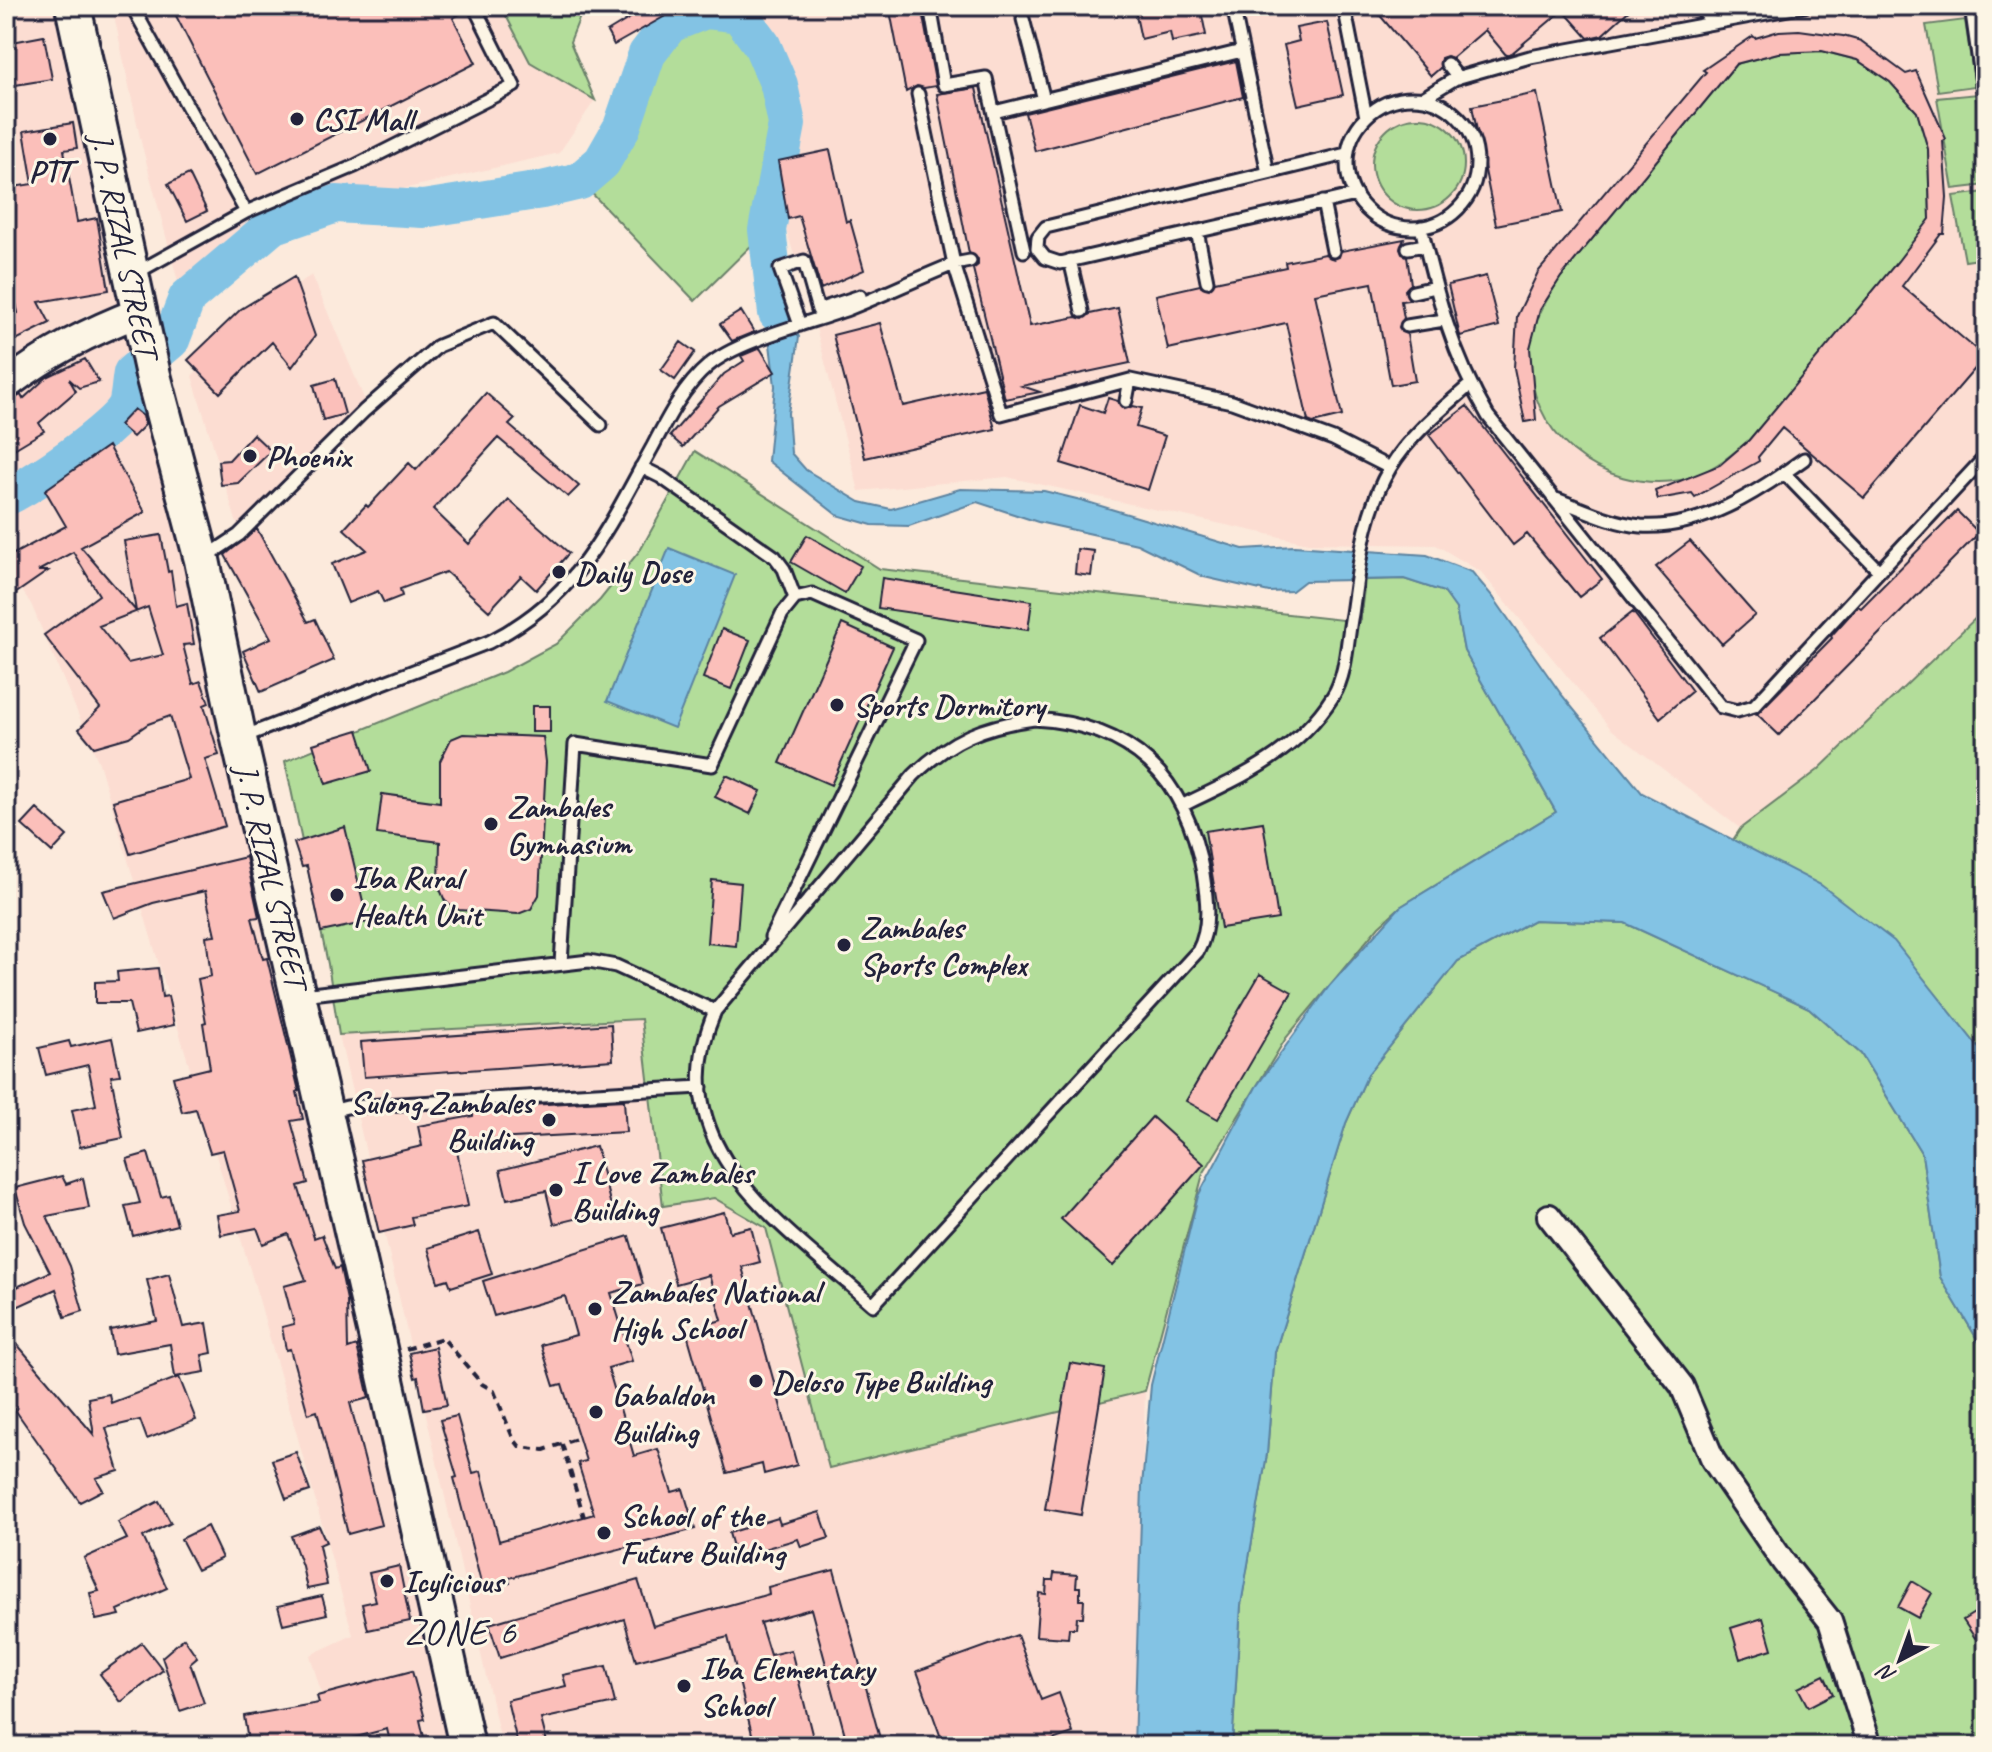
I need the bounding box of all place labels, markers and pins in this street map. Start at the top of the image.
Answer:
place label: CSI Mall [313,99,419,140]
marker: CSI Mall [288,110,306,128]
marker: PTT [41,130,59,148]
place label: PTT [29,151,80,192]
place label: Phoenix [266,436,354,477]
marker: Phoenix [241,447,259,465]
place label: Daily Dose [575,552,694,593]
marker: Daily Dose [550,563,568,581]
place label: Sports Dormitory [853,685,1048,726]
marker: Sports Dormitory [828,696,846,714]
place label: Zambales Gymnasium [507,786,634,864]
marker: Zambales Gymnasium [482,815,500,833]
place label: Iba Rural Health Unit [353,857,484,935]
marker: Iba Rural Health Unit [328,886,346,904]
place label: Zambales Sports Complex [860,907,1029,985]
marker: Zambales Sports Complex [835,936,853,954]
place label: Sulong Zambales Building [350,1082,536,1160]
marker: Sulong Zambales Building [540,1111,558,1129]
place label: I Love Zambales Building [572,1152,757,1230]
marker: I Love Zambales Building [547,1181,565,1199]
place label: Zambales National High School [611,1271,826,1349]
marker: Zambales National High School [586,1300,604,1318]
place label: Deloso Type Building [772,1361,994,1402]
marker: Deloso Type Building [747,1372,765,1390]
place label: Gabaldon Building [612,1374,716,1452]
marker: Gabaldon Building [587,1403,605,1421]
place label: School of the Future Building [620,1495,787,1573]
marker: School of the Future Building [595,1524,613,1542]
place label: Icylicious [403,1561,507,1602]
marker: Icylicious [378,1572,396,1590]
place label: Iba Elementary School [700,1648,877,1726]
marker: Iba Elementary School [675,1677,693,1695]

